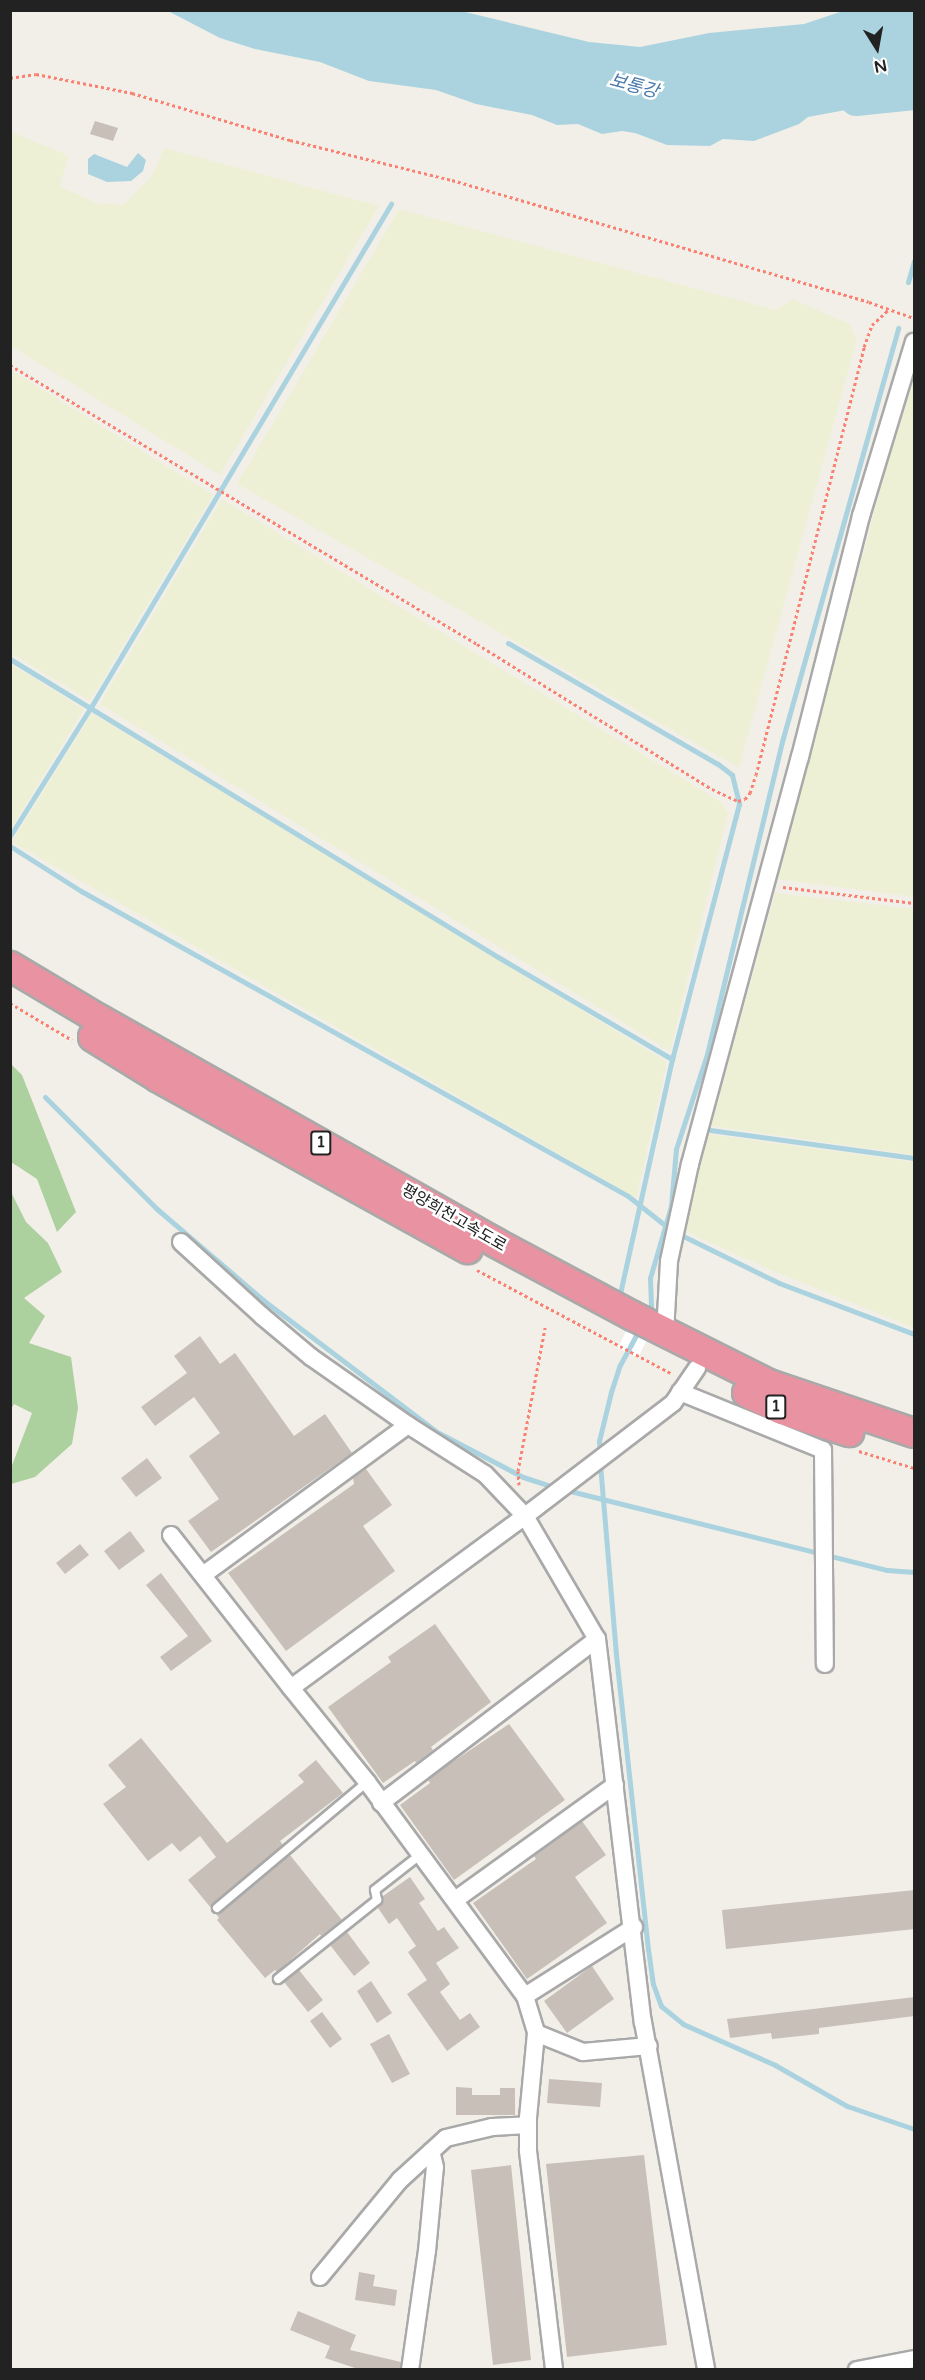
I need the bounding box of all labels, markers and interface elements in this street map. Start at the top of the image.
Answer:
north arrow [847,18,907,78]
text: N [872,55,889,77]
water label: 보통강 [607,69,661,103]
road number: 1 [309,1131,333,1155]
street label: 평양희천고속도로 [398,1180,510,1256]
road number: 1 [764,1395,788,1419]

